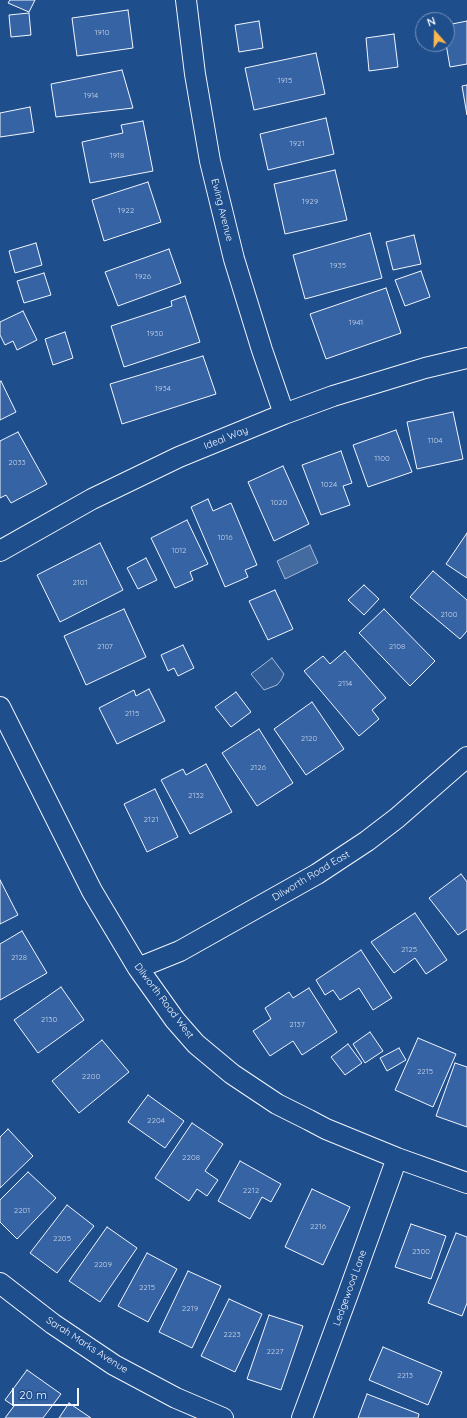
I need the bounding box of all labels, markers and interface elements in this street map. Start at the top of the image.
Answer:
north arrow [415,12,455,52]
text: N [425,14,437,30]
house number: 1910 [94,28,110,38]
house number: 1915 [278,76,292,86]
house number: 1914 [84,91,98,101]
house number: 1921 [290,139,304,149]
house number: 1918 [110,151,124,161]
street label: Ewing Avenue [208,177,236,243]
house number: 1929 [302,197,318,207]
house number: 1922 [118,206,134,216]
house number: 1935 [330,261,346,271]
house number: 1926 [135,272,151,282]
house number: 1941 [349,318,363,328]
house number: 1930 [147,329,163,339]
house number: 1934 [155,384,171,394]
street label: Ideal Way [202,424,250,452]
house number: 1104 [428,436,442,446]
house number: 1100 [374,454,390,464]
house number: 2033 [8,458,26,468]
house number: 1024 [321,480,337,490]
house number: 1020 [271,498,287,508]
house number: 1016 [218,533,232,543]
house number: 1012 [171,546,187,556]
house number: 2101 [72,578,88,588]
house number: 2100 [441,610,457,620]
house number: 2107 [97,642,113,652]
house number: 2108 [389,642,405,652]
house number: 2114 [338,679,352,689]
house number: 2115 [125,709,139,719]
house number: 2120 [301,734,317,744]
house number: 2126 [250,763,266,773]
house number: 2132 [188,791,204,801]
house number: 2121 [144,815,158,825]
street label: Dilworth Road East [270,848,352,904]
house number: 2125 [401,945,417,955]
house number: 2128 [11,953,27,963]
street label: Dilworth Road West [132,961,196,1041]
house number: 2130 [41,1015,57,1025]
house number: 2137 [289,1020,305,1030]
house number: 2215 [417,1067,433,1077]
house number: 2200 [82,1072,100,1082]
house number: 2204 [147,1116,165,1126]
house number: 2208 [182,1153,200,1163]
house number: 2212 [243,1186,259,1196]
house number: 2201 [14,1206,30,1216]
house number: 2216 [310,1222,326,1232]
house number: 2205 [53,1234,71,1244]
house number: 2300 [412,1247,430,1257]
street label: Ledgewood Lane [331,1248,369,1328]
house number: 2209 [94,1260,112,1270]
house number: 2215 [139,1283,155,1293]
house number: 2219 [182,1304,198,1314]
street label: Sarah Marks Avenue [44,1314,130,1376]
house number: 2223 [223,1330,241,1340]
house number: 2227 [266,1347,284,1357]
house number: 2213 [397,1371,413,1381]
scale bar [14,1380,81,1406]
text: 20 m [19,1387,47,1402]

